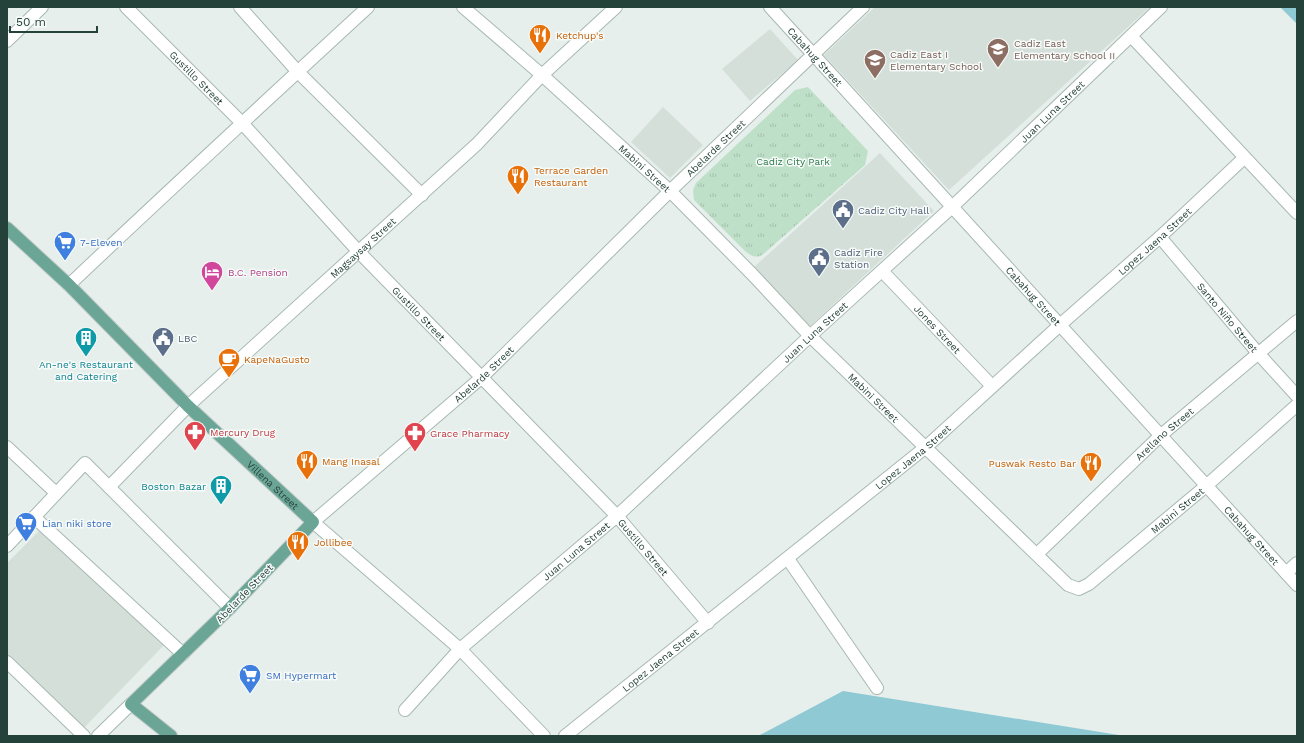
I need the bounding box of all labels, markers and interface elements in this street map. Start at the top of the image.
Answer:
scale bar [10,8,97,34]
text: 50 m [16,15,46,29]
restaurant icon: Ketchup's [527,22,553,55]
street label: Cabahug Street [785,25,845,89]
place label: Ketchup's [556,30,603,41]
school or university icon: Cadiz East Elementary School II [985,36,1011,69]
place label: Cadiz East Elementary School II [1014,38,1115,61]
school or university icon: Cadiz East I Elementary School [862,47,888,80]
street label: Gustillo Street [167,49,226,108]
place label: Cadiz East I Elementary School [890,49,982,72]
street label: Juan Luna Street [1018,78,1087,145]
street label: Abelarde Street [684,117,748,179]
street label: Mabini Street [617,142,673,195]
park label: Cadiz City Park [756,156,830,167]
restaurant icon: Terrace Garden Restaurant [505,163,531,196]
place label: Terrace Garden Restaurant [534,165,608,188]
public building icon: Cadiz City Hall [830,197,856,230]
place label: Cadiz City Hall [858,205,929,216]
street label: Lopez Jaena Street [1116,205,1194,277]
street label: Magsaysay Street [328,215,399,280]
supermarket icon: 7-Eleven [52,229,78,262]
place label: 7-Eleven [80,237,122,248]
public building icon: Cadiz Fire Station [806,245,832,278]
place label: Cadiz Fire Station [834,247,883,270]
hotel icon: B.C. Pension [199,259,225,292]
street label: Cabahug Street [1003,265,1063,329]
place label: B.C. Pension [228,267,288,278]
street label: Santo Niño Street [1195,281,1260,355]
street label: Gustillo Street [390,284,448,344]
street label: Juan Luna Street [780,299,850,365]
street label: Jones Street [912,303,963,356]
building icon: An-ne's Restaurant and Catering [73,325,99,358]
public building icon: LBC [150,325,176,358]
place label: LBC [178,333,198,344]
street label: Abelarde Street [452,344,516,405]
cafe icon: KapeNaGusto [216,346,242,379]
place label: KapeNaGusto [244,354,310,365]
place label: An-ne's Restaurant and Catering [39,359,134,382]
street label: Mabini Street [846,371,901,425]
street label: Arellano Street [1133,405,1196,463]
pharmacy icon: Mercury Drug [182,419,208,452]
pharmacy icon: Grace Pharmacy [402,420,428,453]
street label: Lopez Jaena Street [873,422,953,492]
place label: Mercury Drug [210,427,276,438]
place label: Grace Pharmacy [430,428,510,439]
restaurant icon: Mang Inasal [294,448,320,481]
restaurant icon: Puswak Resto Bar [1078,450,1104,483]
place label: Mang Inasal [322,456,380,467]
place label: Puswak Resto Bar [989,458,1076,469]
street label: Villena Street [245,459,301,512]
building icon: Boston Bazar [208,473,234,506]
place label: Boston Bazar [141,481,206,492]
street label: Mabini Street [1149,485,1207,536]
street label: Cabahug Street [1222,504,1281,568]
supermarket icon: Lian niki store [13,510,39,543]
street label: Gustillo Street [616,517,671,579]
place label: Lian niki store [42,518,112,529]
street label: Juan Luna Street [540,519,613,583]
restaurant icon: Jollibee [285,529,311,562]
place label: Jollibee [314,537,352,548]
street label: Abelarde Street [214,561,276,625]
street label: Lopez Jaena Street [620,626,702,694]
supermarket icon: SM Hypermart [237,662,263,695]
place label: SM Hypermart [266,670,337,681]

